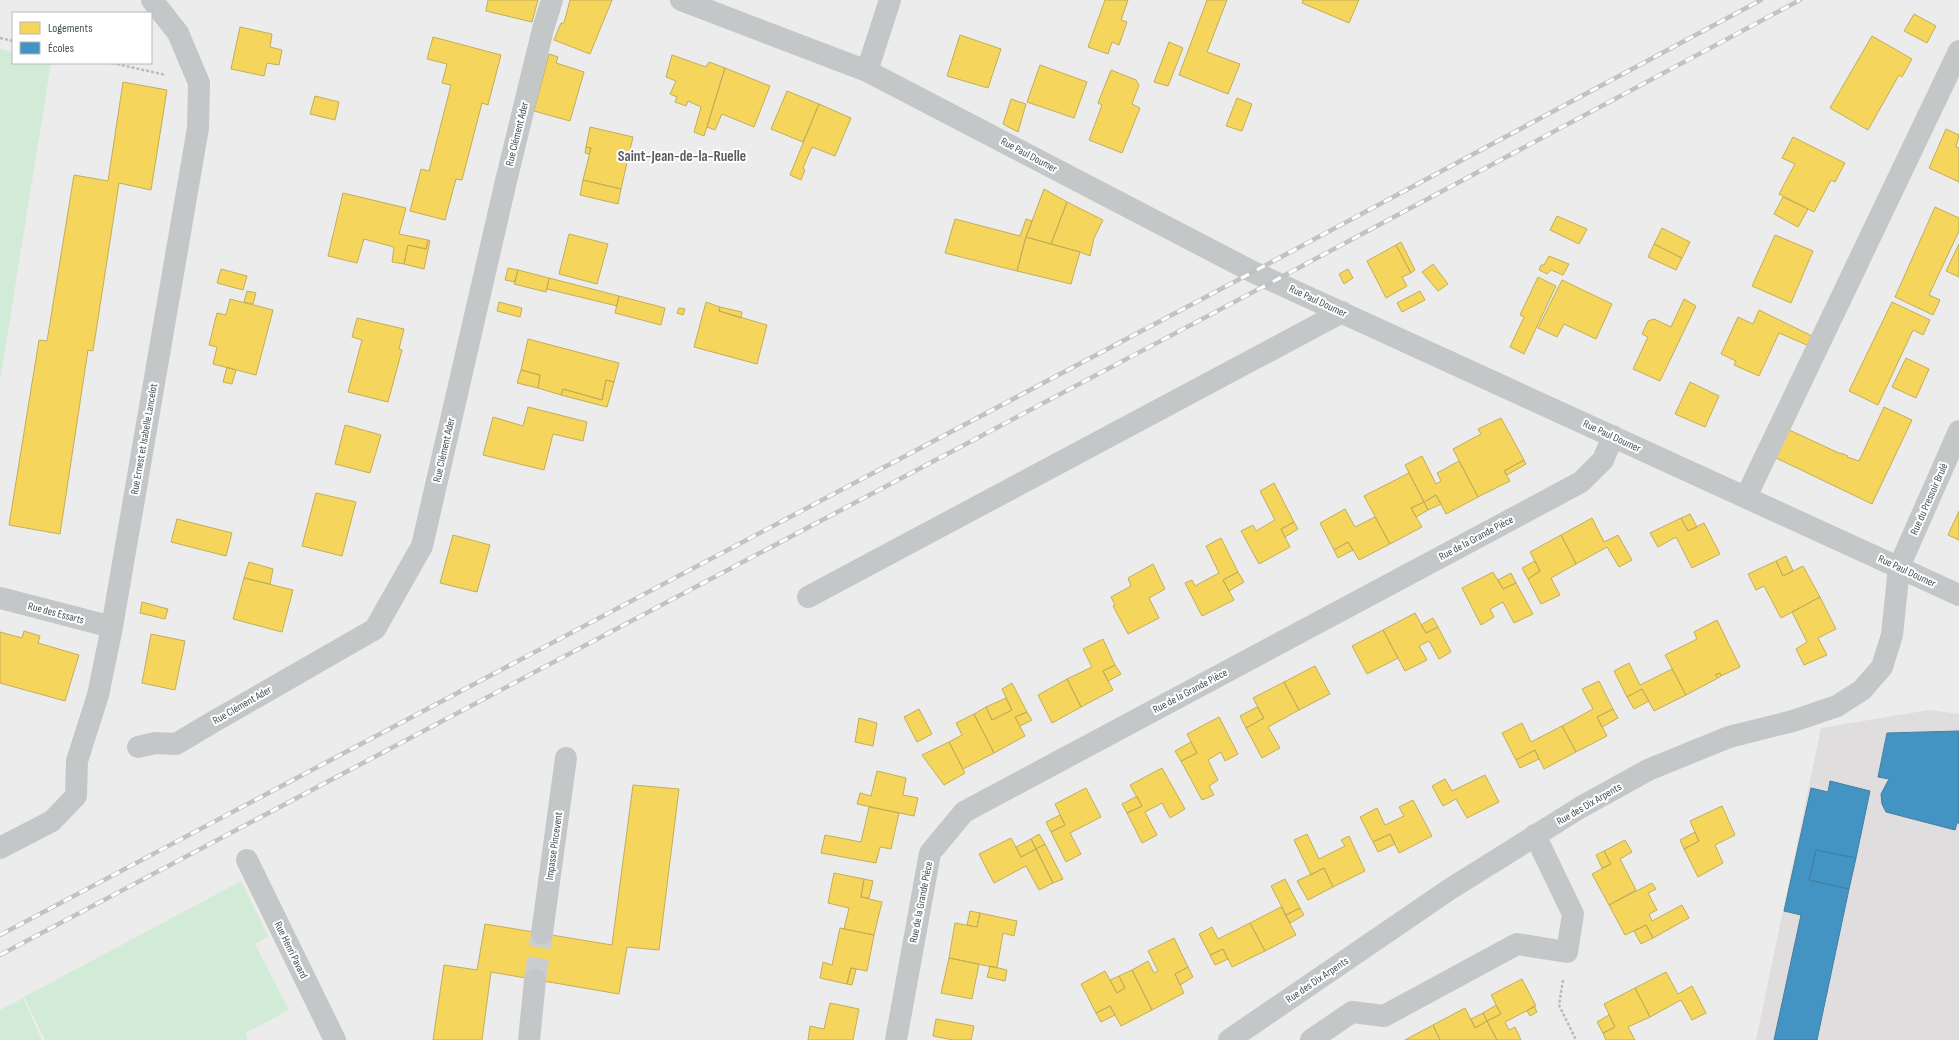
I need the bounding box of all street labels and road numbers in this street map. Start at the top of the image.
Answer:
street label: Rue Clément Ader [503,101,531,167]
street label: Rue Paul Doumer [998,135,1060,175]
street label: Rue Paul Doumer [1287,282,1349,320]
street label: Rue Ernest et Isabelle Lancelot [128,382,160,496]
street label: Rue Clément Ader [430,417,458,483]
street label: Rue Paul Doumer [1581,417,1643,455]
street label: Rue du Pressoir Brulé [1907,461,1951,537]
street label: Rue de la Grande Pièce [1436,513,1516,563]
street label: Rue Paul Doumer [1876,552,1938,590]
street label: Rue des Essarts [27,599,86,627]
street label: Rue de la Grande Pièce [1150,666,1230,716]
street label: Rue Clément Ader [210,683,274,727]
street label: Rue des Dix Arpents [1554,780,1624,828]
street label: Impasse Pincevent [543,810,565,881]
street label: Rue de la Grande Pièce [907,860,935,944]
street label: Rue Henri Pavard [272,919,311,981]
street label: Rue des Dix Arpents [1283,954,1351,1006]

